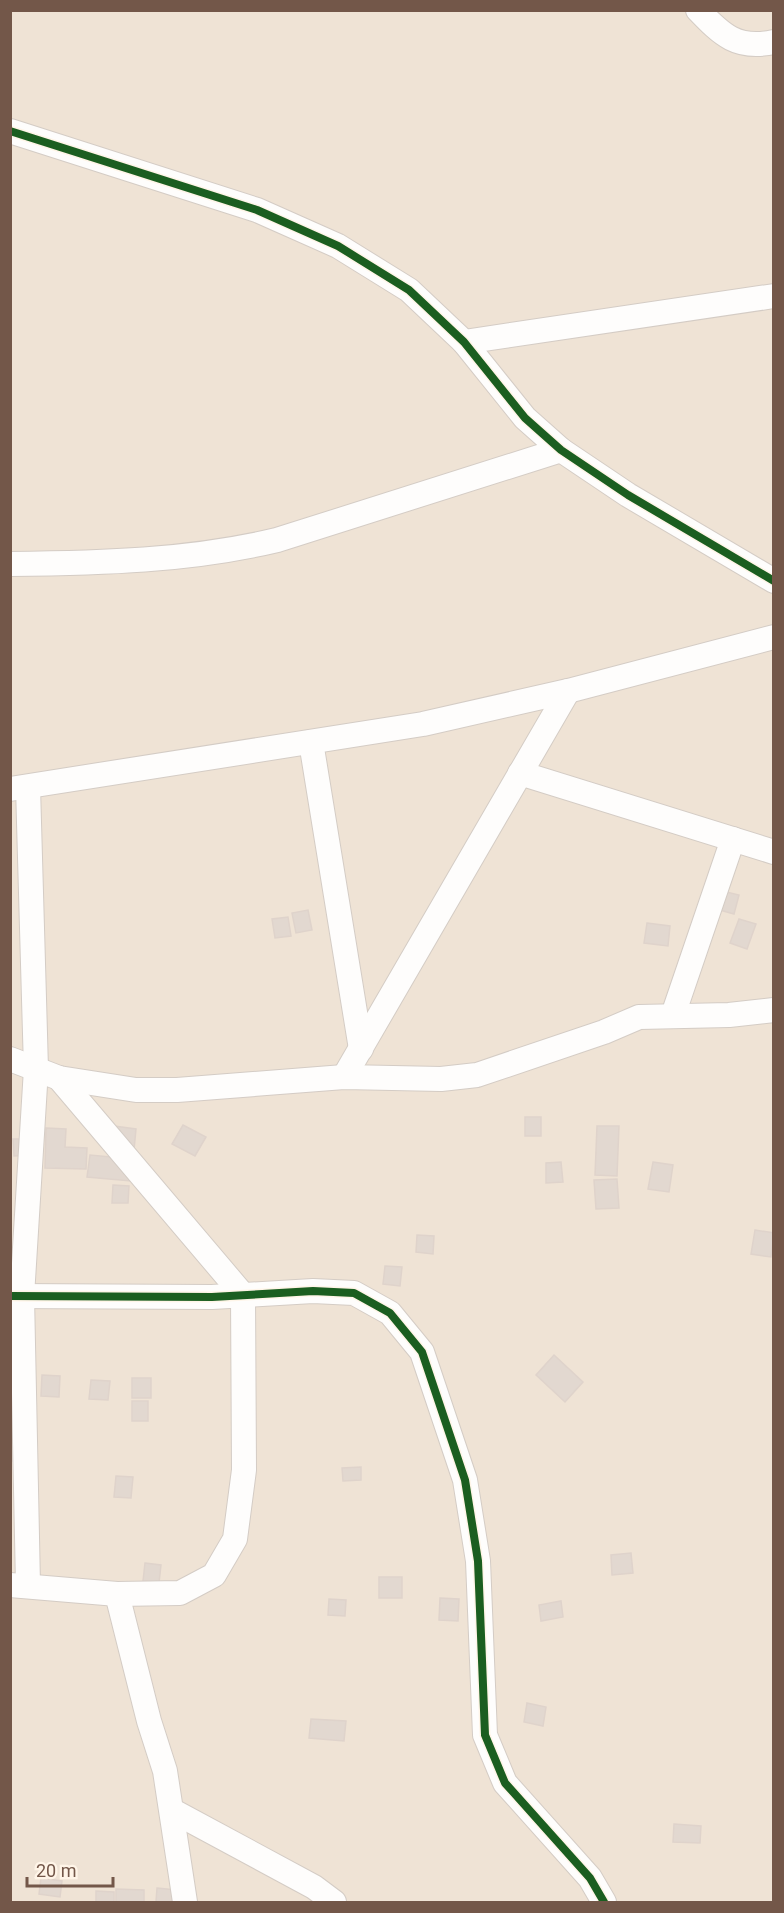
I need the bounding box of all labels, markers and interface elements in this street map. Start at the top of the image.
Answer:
scale bar [27,1850,112,1888]
text: 20 m [36,1860,76,1881]

